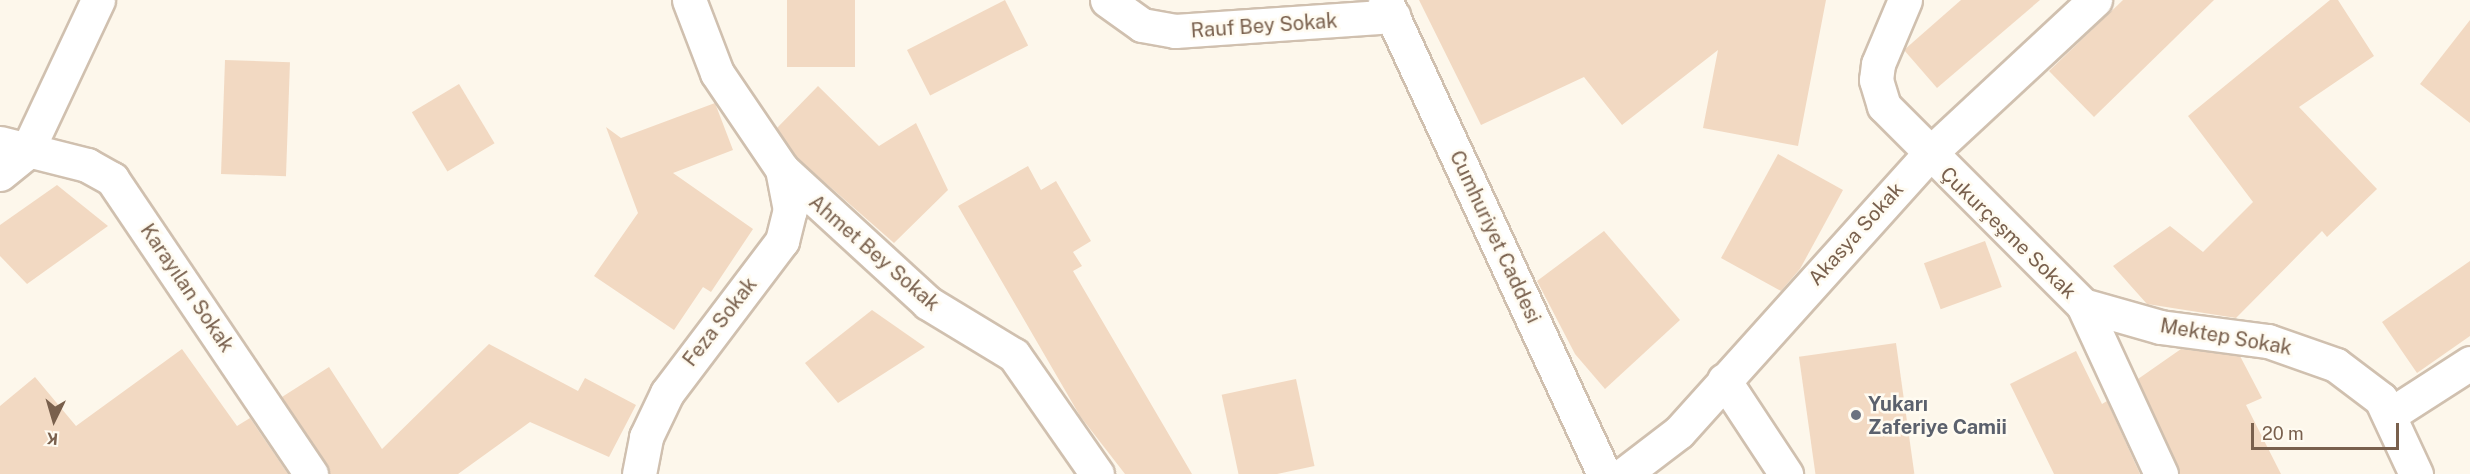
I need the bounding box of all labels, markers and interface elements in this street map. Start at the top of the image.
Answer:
street label: Rauf Bey Sokak [1190,9,1338,43]
street label: Cumhuriyet Caddesi [1444,147,1546,327]
street label: Çukurçeşme Sokak [1935,162,2081,304]
street label: Akasya Sokak [1803,177,1909,291]
street label: Ahmet Bey Sokak [804,190,944,316]
street label: Karayılan Sokak [135,219,239,357]
street label: Feza Sokak [678,273,762,371]
street label: Mektep Sokak [2158,314,2294,360]
north arrow [24,390,84,450]
place label: Yukarı Zaferiye Camii [1868,392,2007,439]
marker: Yukarı Zaferiye Camii [1849,408,1863,422]
scale bar [2254,411,2402,449]
text: 20 m [2262,423,2304,444]
text: K [46,428,59,448]

